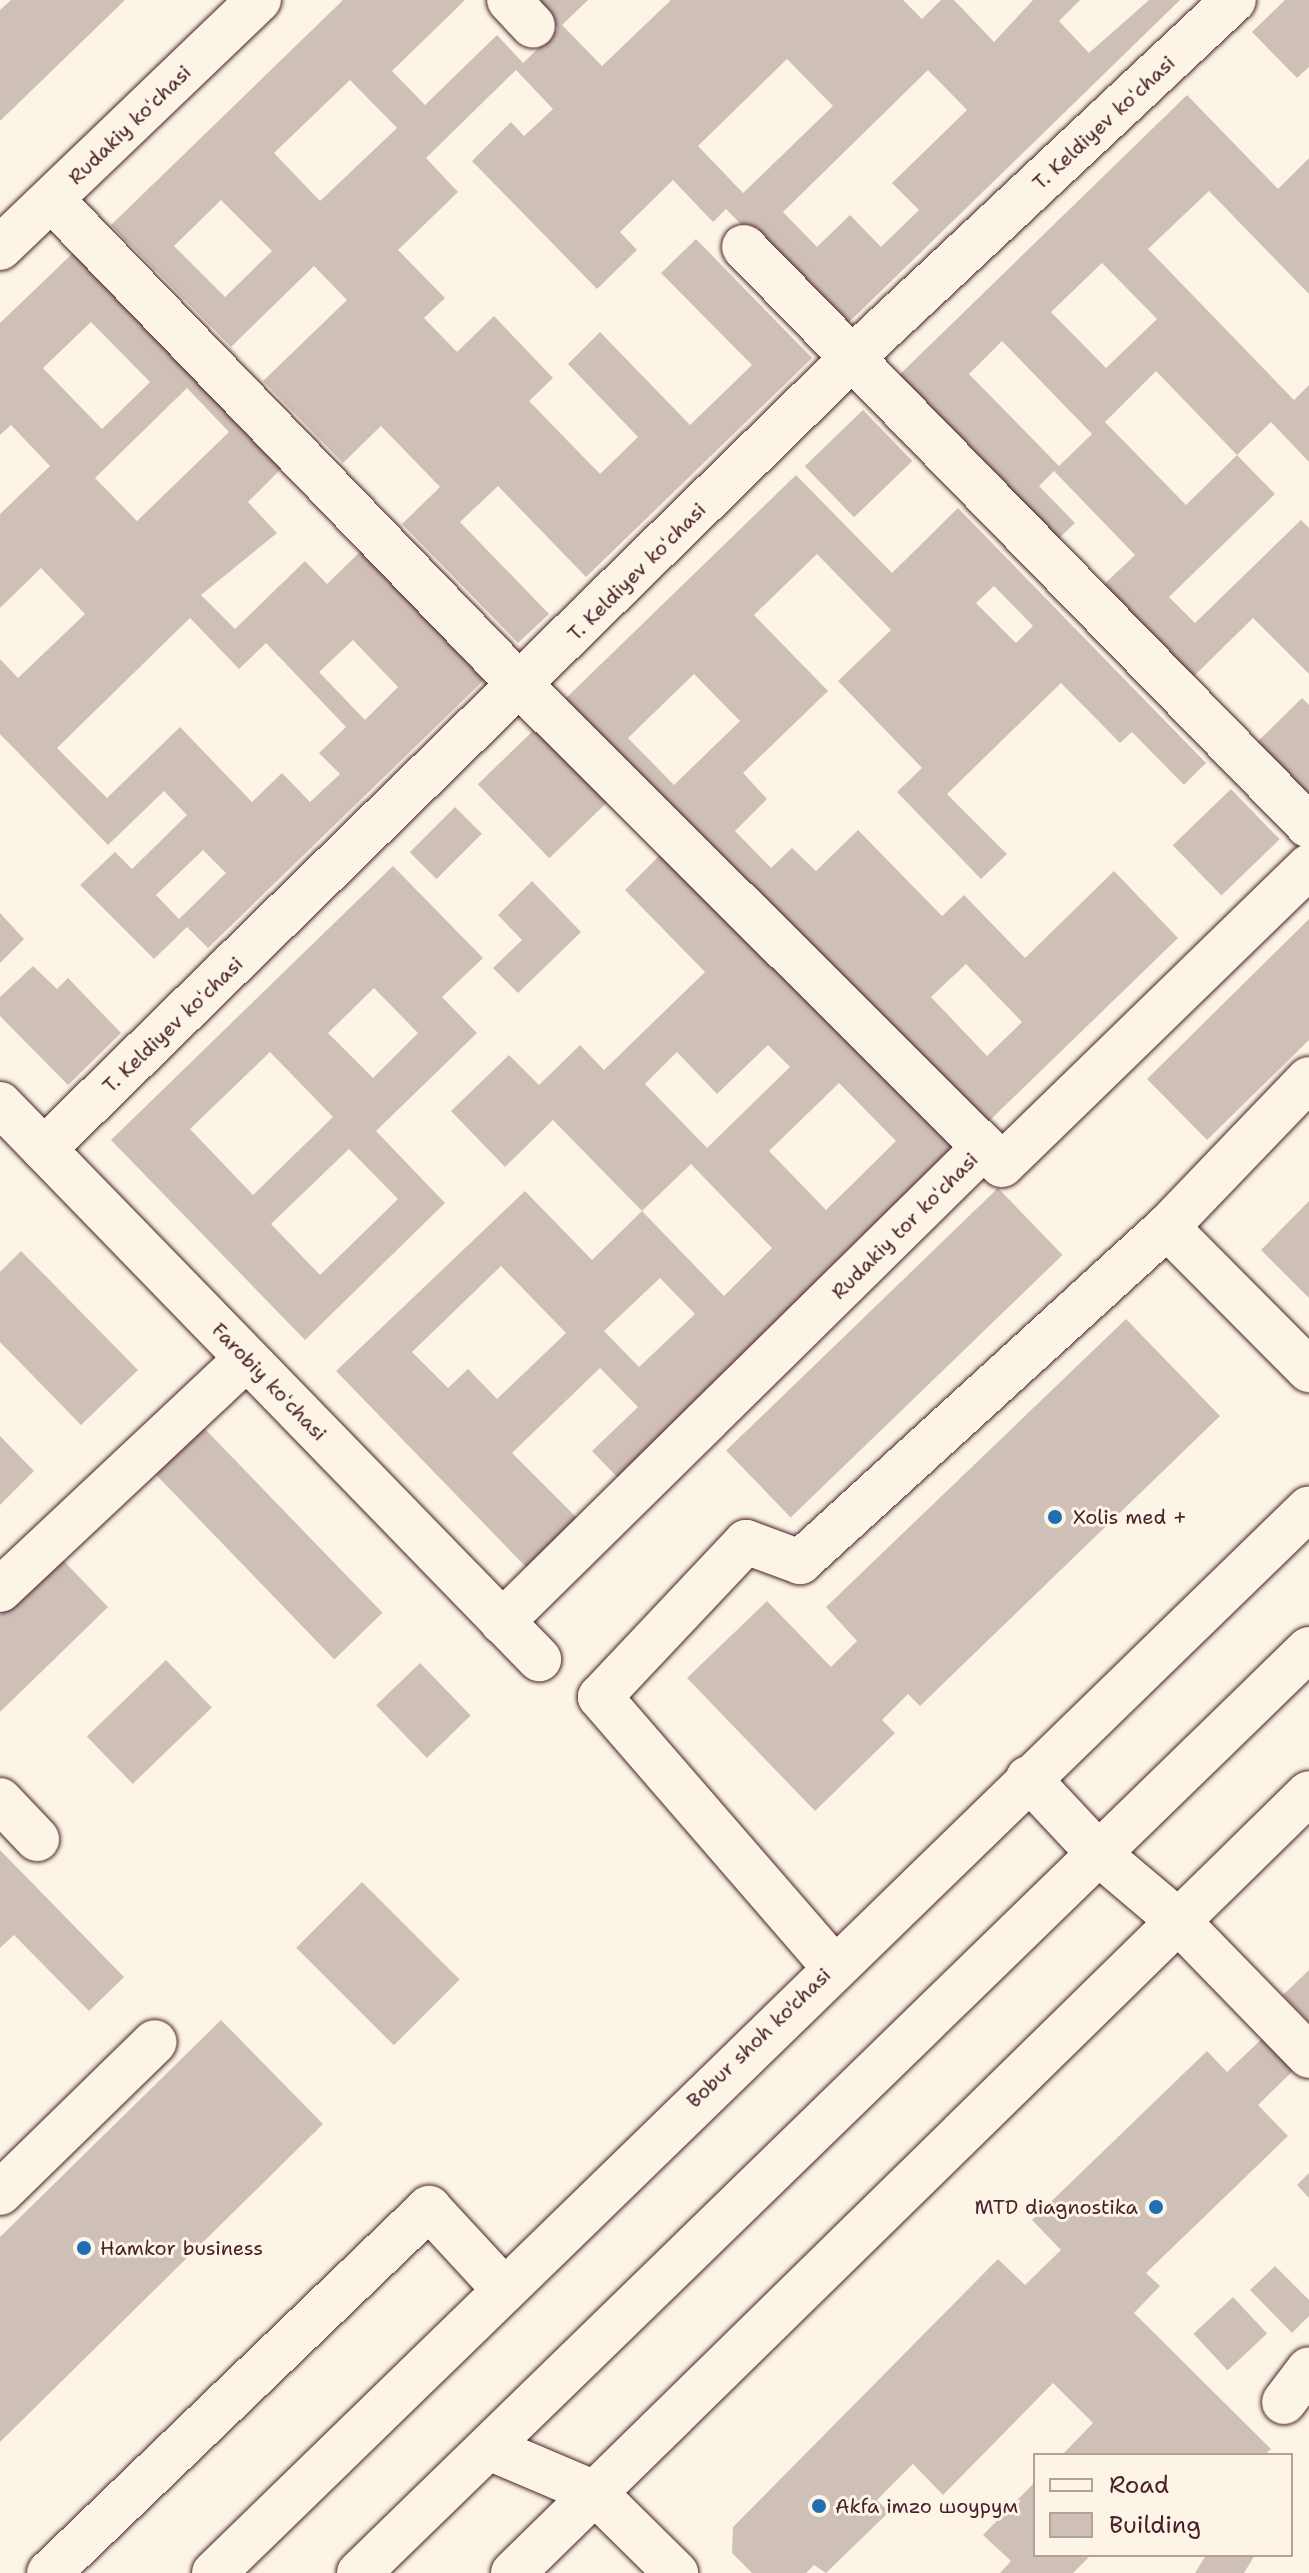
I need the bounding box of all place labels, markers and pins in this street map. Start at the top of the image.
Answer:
place label: Xolis med + [1073,1505,1187,1529]
marker: Xolis med + [1044,1506,1066,1528]
place label: MTD diagnostika [975,2195,1138,2219]
marker: MTD diagnostika [1145,2196,1167,2218]
place label: Hamkor business [100,2236,263,2260]
marker: Hamkor business [75,2239,93,2257]
place label: Akfa imzo шоурум [835,2494,1018,2518]
marker: Akfa imzo шоурум [810,2497,828,2515]

